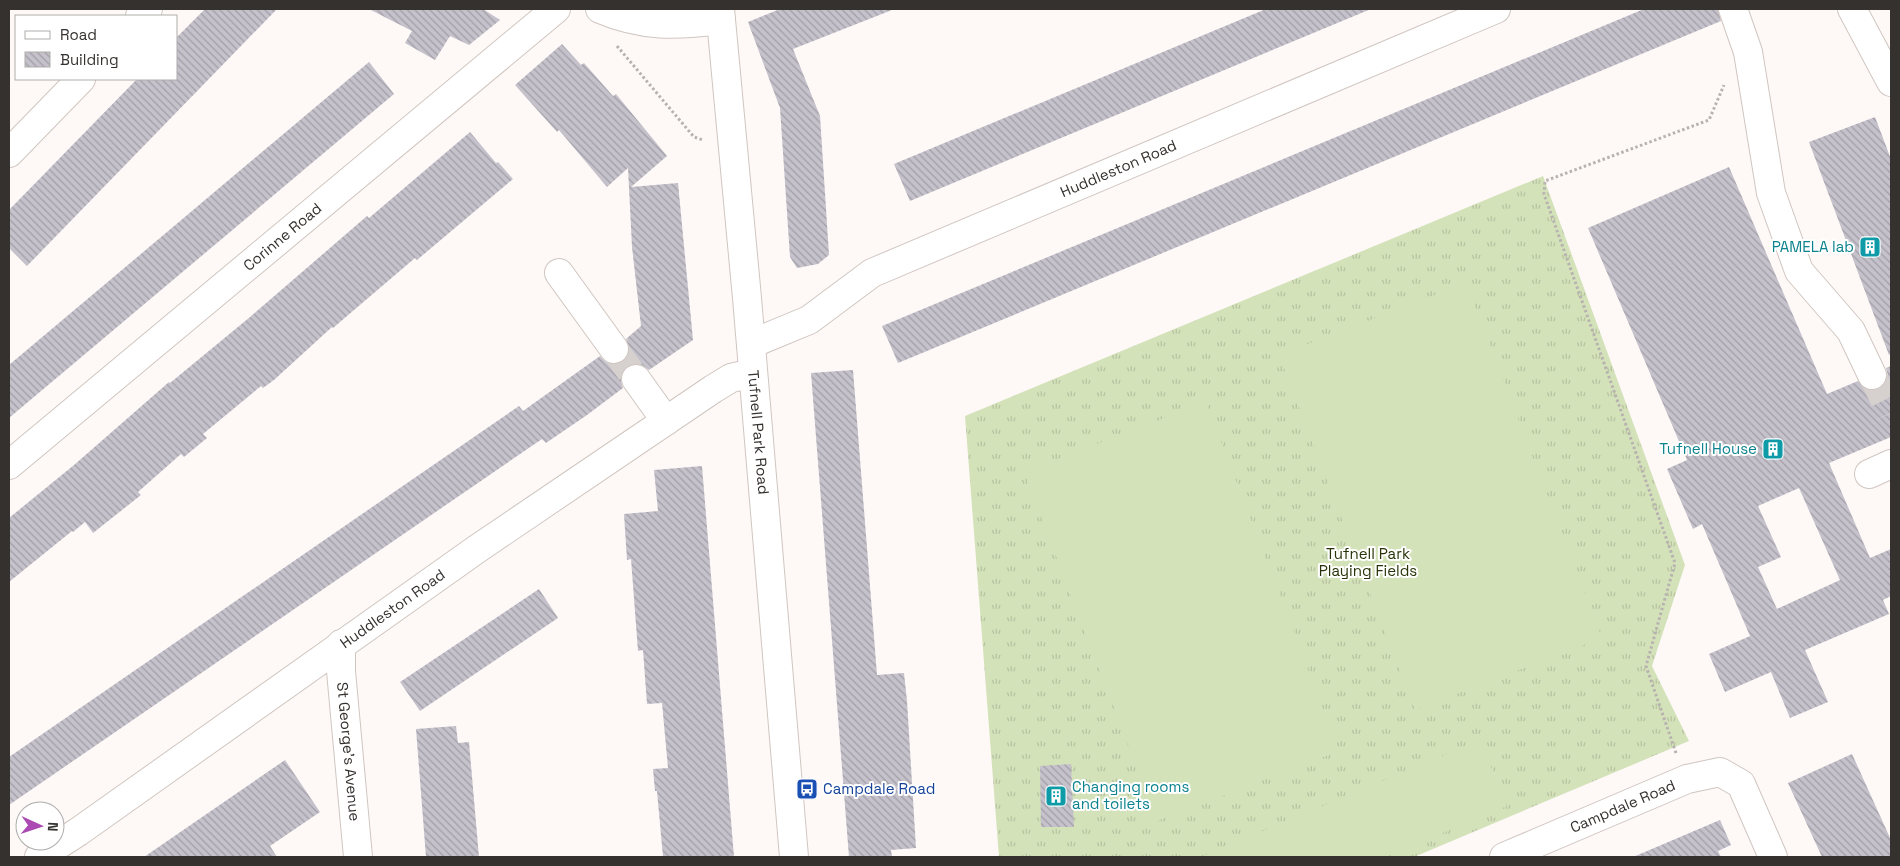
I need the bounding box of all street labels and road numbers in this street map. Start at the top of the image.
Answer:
street label: Huddleston Road [1057,135,1179,201]
street label: Corinne Road [239,199,325,275]
street label: Tufnell Park Road [744,369,773,495]
street label: Huddleston Road [336,565,449,652]
street label: St George's Avenue [333,681,365,822]
street label: Campdale Road [1567,775,1678,837]

